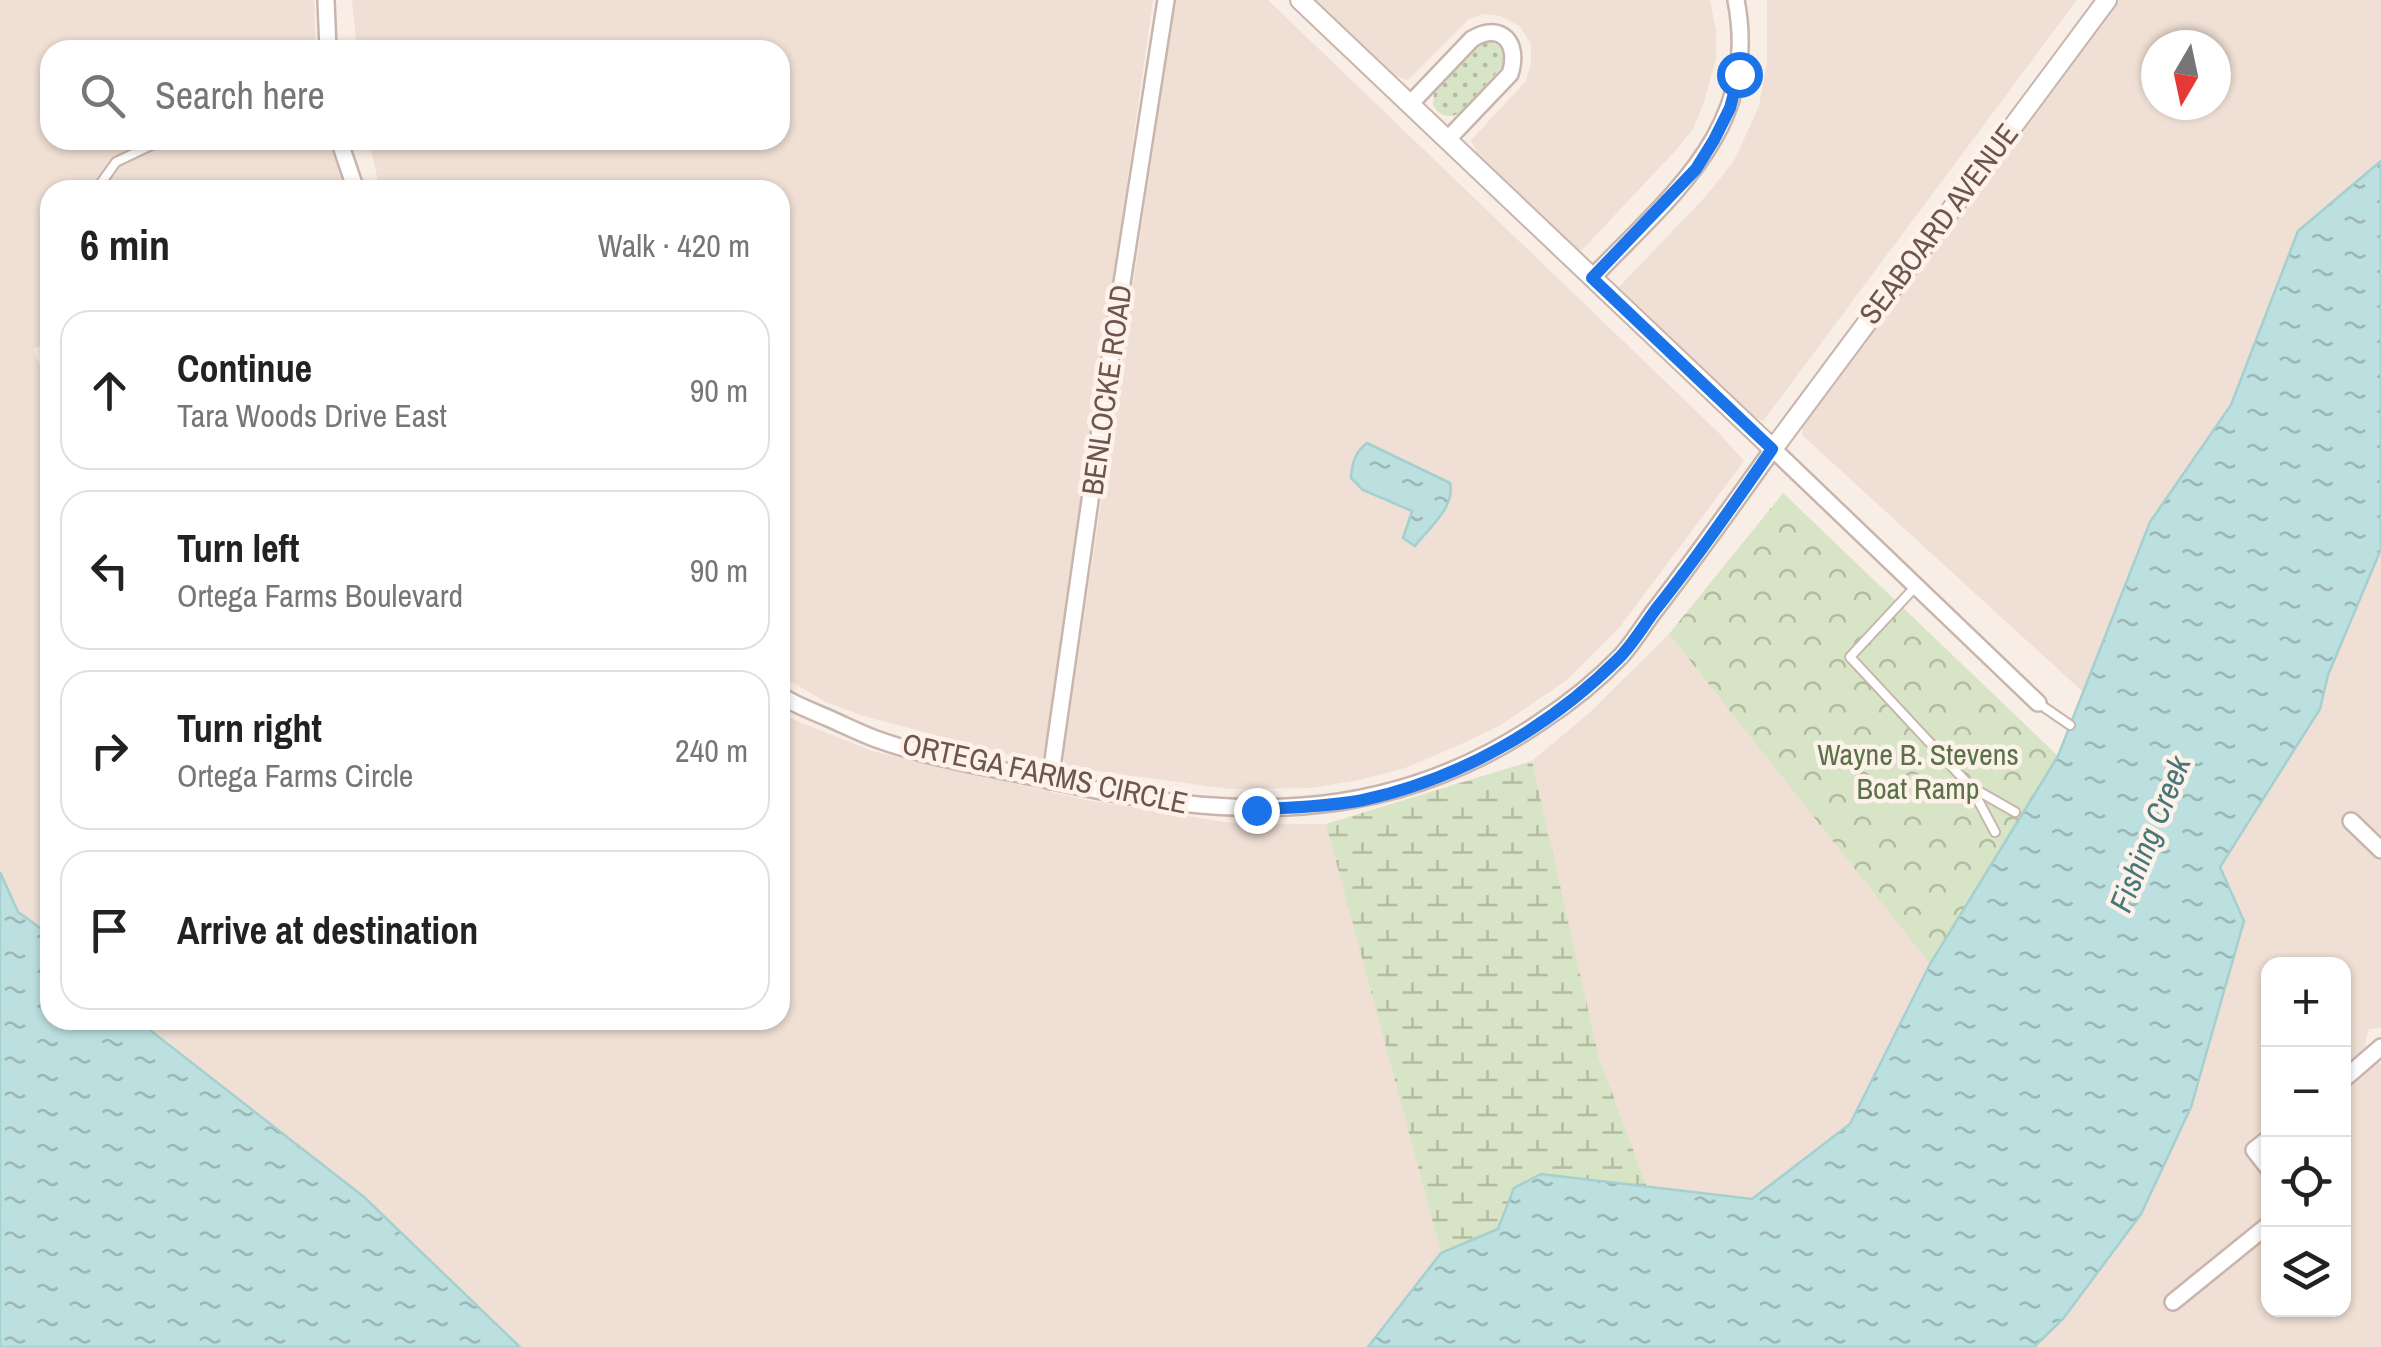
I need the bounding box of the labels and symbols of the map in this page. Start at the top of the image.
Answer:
north arrow [2141,30,2231,120]
route start [1717,52,1763,98]
street label: SEABOARD AVENUE [1850,115,2027,332]
street label: BENLOCKE ROAD [1071,282,1141,498]
street label: ORTEGA FARMS CIRCLE [899,723,1192,823]
park label: Wayne B. Stevens Boat Ramp [1817,734,2019,808]
water label: Fishing Creek [2099,749,2201,918]
route end [1234,788,1280,834]

